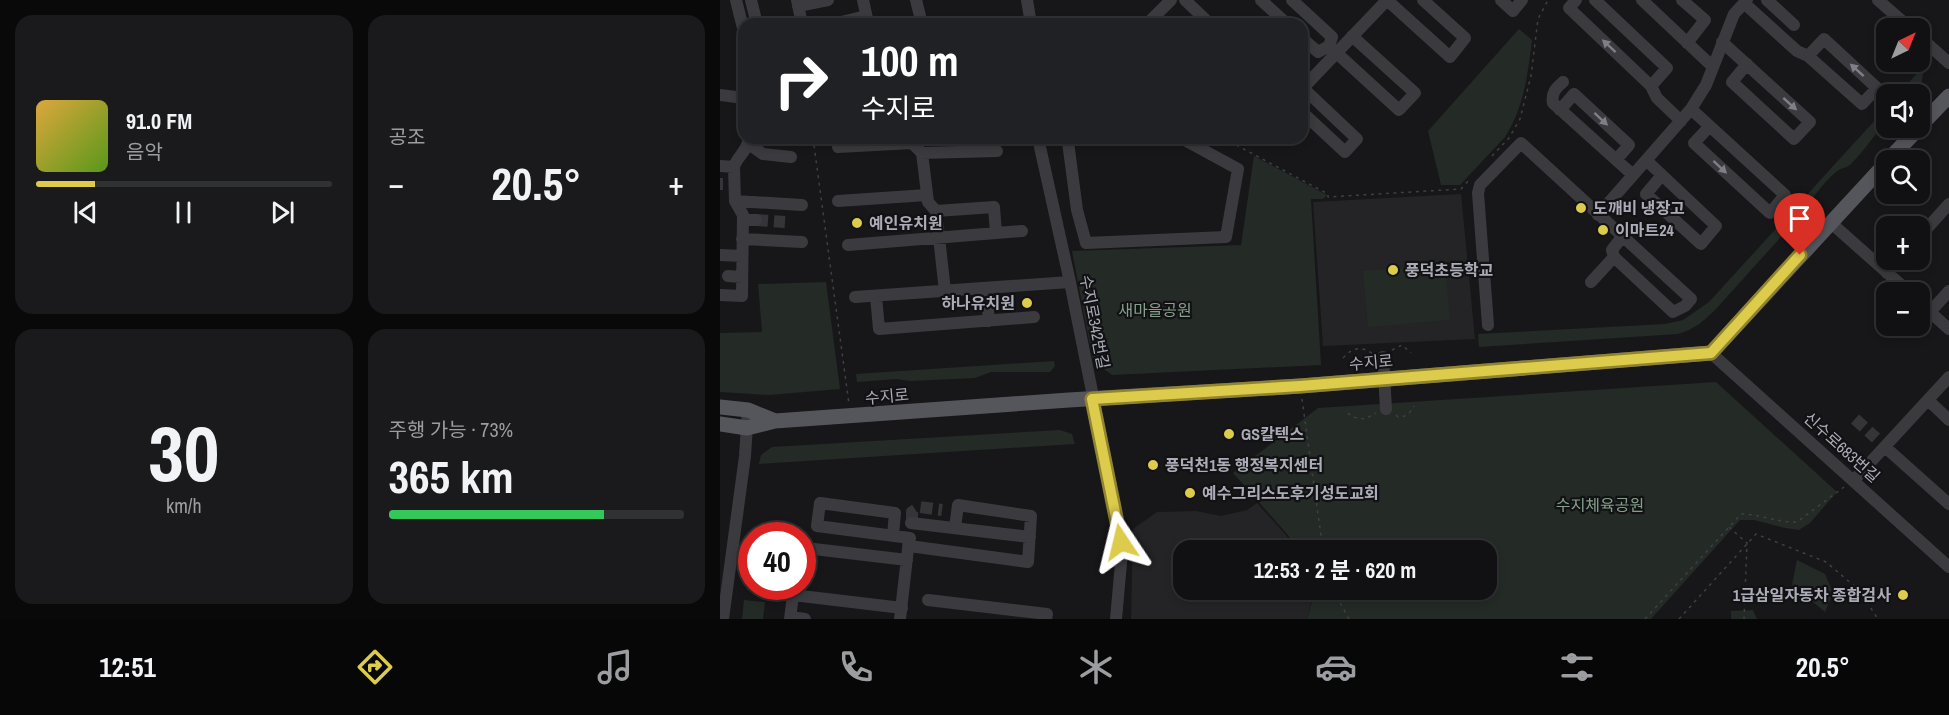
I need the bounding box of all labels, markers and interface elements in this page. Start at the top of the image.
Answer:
north arrow [1876,18,1930,72]
map controls [1876,18,1930,336]
text: 100 m [861,33,959,89]
one-way arrow [1601,39,1616,53]
icon: right [762,42,840,120]
one-way arrow [1850,63,1864,77]
button: sound [1876,84,1930,138]
text: 수지로 [861,90,936,126]
one-way arrow [1782,97,1797,110]
text: 91.0 FM [126,106,192,136]
one-way arrow [1593,112,1608,125]
text: 공조 [389,123,425,150]
text: 음악 [126,138,163,165]
button: search [1876,150,1930,204]
text: 20.5° [491,153,581,214]
one-way arrow [1712,160,1727,173]
text: − [389,161,404,205]
text: + [668,161,684,205]
pin [1774,193,1825,255]
icon: previous [69,196,102,229]
icon: pause [167,196,200,229]
icon: next [266,196,299,229]
place label: 도깨비 냉장고 [1593,197,1685,219]
marker: 도깨비 냉장고 [1574,201,1588,215]
icon: arrive [1783,202,1816,235]
place label: 예인유치원 [869,212,943,234]
marker: 예인유치원 [850,216,864,230]
button: + [1876,216,1930,270]
place label: 이마트24 [1615,219,1674,241]
marker: 이마트24 [1596,223,1610,237]
place label: 풍덕초등학교 [1405,259,1494,281]
marker: 풍덕초등학교 [1386,263,1400,277]
street label: 수지로342번길 [1075,273,1115,371]
button: − [1876,282,1930,336]
place label: 하나유치원 [941,292,1015,314]
marker: 하나유치원 [1020,296,1034,310]
park label: 새마을공원 [1118,299,1192,321]
street label: 수지로 [1348,349,1394,375]
street label: 수지로 [864,383,910,409]
text: 30 [148,400,219,505]
street label: 신수로683번길 [1799,407,1885,487]
text: 주행 가능 · 73% [389,416,513,443]
place label: GS칼텍스 [1241,423,1304,445]
marker: GS칼텍스 [1222,427,1236,441]
text: 365 km [389,446,514,507]
place label: 풍덕천1동 행정복지센터 [1165,454,1323,476]
marker: 풍덕천1동 행정복지센터 [1146,458,1160,472]
place label: 예수그리스도후기성도교회 [1202,482,1379,504]
marker: 예수그리스도후기성도교회 [1183,486,1197,500]
text: km/h [166,492,202,519]
park label: 수지체육공원 [1556,494,1644,516]
position arrow [1089,510,1153,574]
speed limit sign: 40 [738,522,816,600]
text: 12:53 · 2 분 · 620 m [1254,555,1416,585]
place label: 1급삼일자동차 종합검사 [1733,584,1891,606]
marker: 1급삼일자동차 종합검사 [1896,588,1910,602]
icon: directions [354,646,396,688]
icon: music [594,646,636,688]
icon: phone [835,646,877,688]
icon: climate [1075,646,1117,688]
icon: car [1315,646,1357,688]
icon: filters [1556,646,1598,688]
text: 12:51 [99,649,156,685]
text: 20.5° [1796,649,1850,685]

